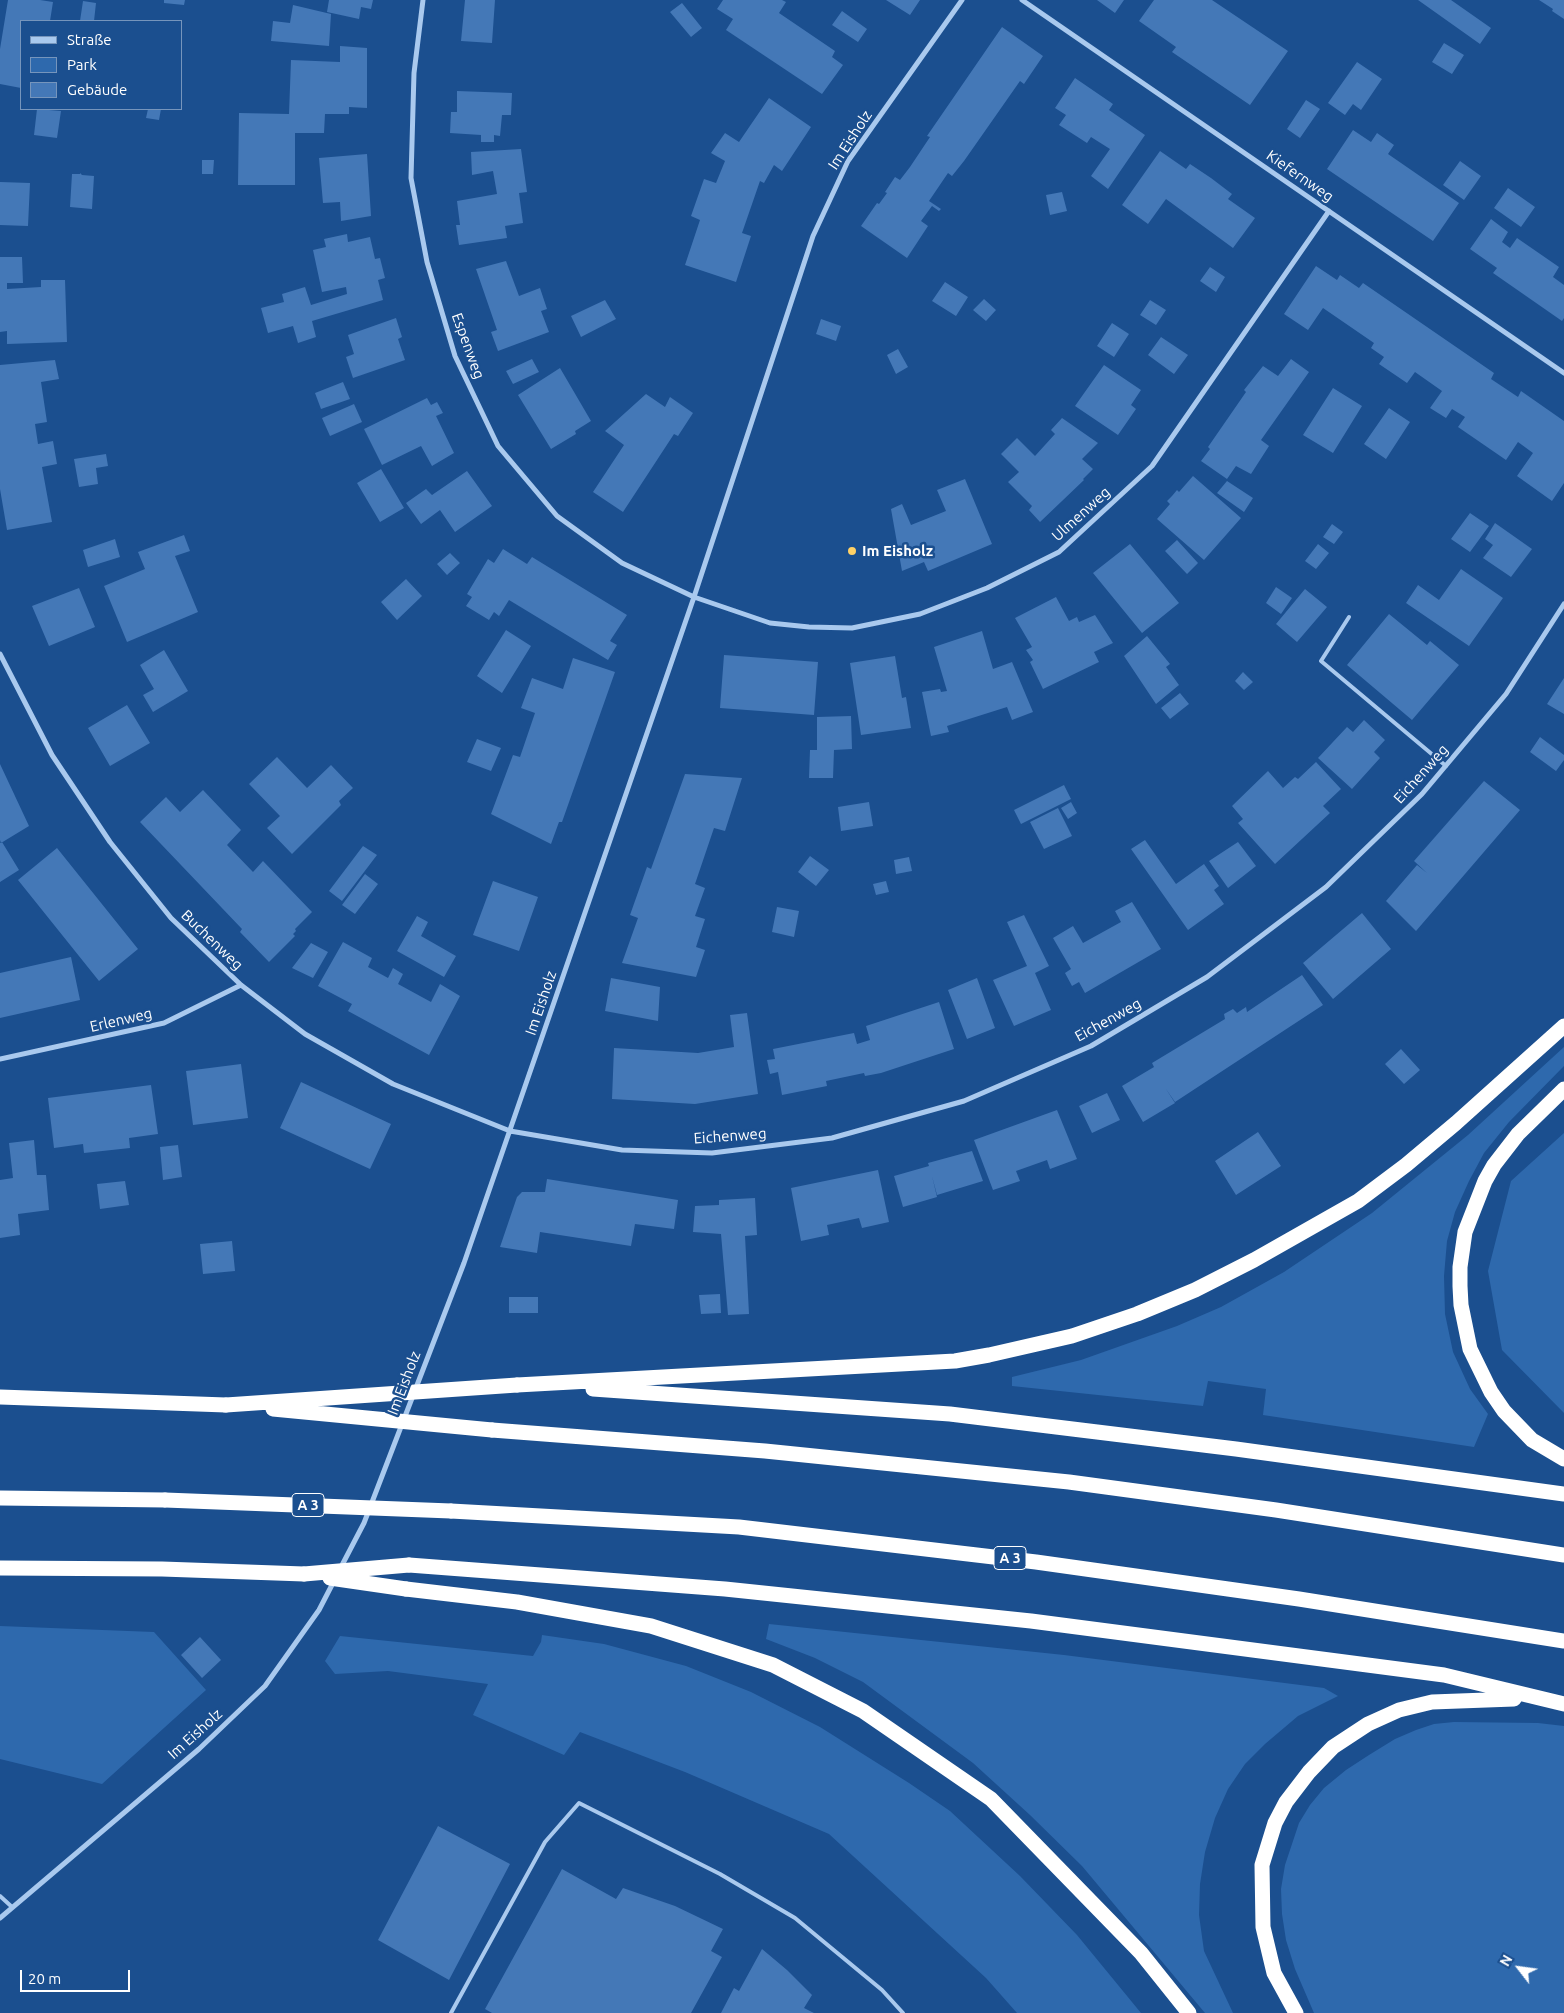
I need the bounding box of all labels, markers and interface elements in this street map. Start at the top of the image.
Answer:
legend [20,20,182,110]
text: Straße [67,31,111,48]
text: Park [67,56,97,73]
text: Gebäude [67,81,127,98]
street label: Im Eisholz [824,107,876,173]
street label: Kiefernweg [1263,146,1337,206]
street label: Espenweg [448,310,488,382]
street label: Ulmenweg [1048,483,1114,545]
place label: Im Eisholz [862,542,933,560]
marker: Im Eisholz [846,545,858,557]
street label: Eichenweg [1390,741,1452,807]
street label: Buchenweg [177,906,247,974]
street label: Im Eisholz [522,968,560,1038]
street label: Eichenweg [1072,994,1144,1046]
street label: Erlenweg [88,1004,154,1036]
street label: Eichenweg [693,1124,767,1148]
street label: Im Eisholz [384,1349,424,1417]
road number: A 3 [292,1494,324,1516]
road number: A 3 [994,1546,1026,1570]
street label: Im Eisholz [164,1705,226,1763]
north arrow [1494,1943,1544,1993]
text: N [1496,1952,1516,1969]
scale bar [22,1960,132,1992]
text: 20 m [28,1970,61,1987]

